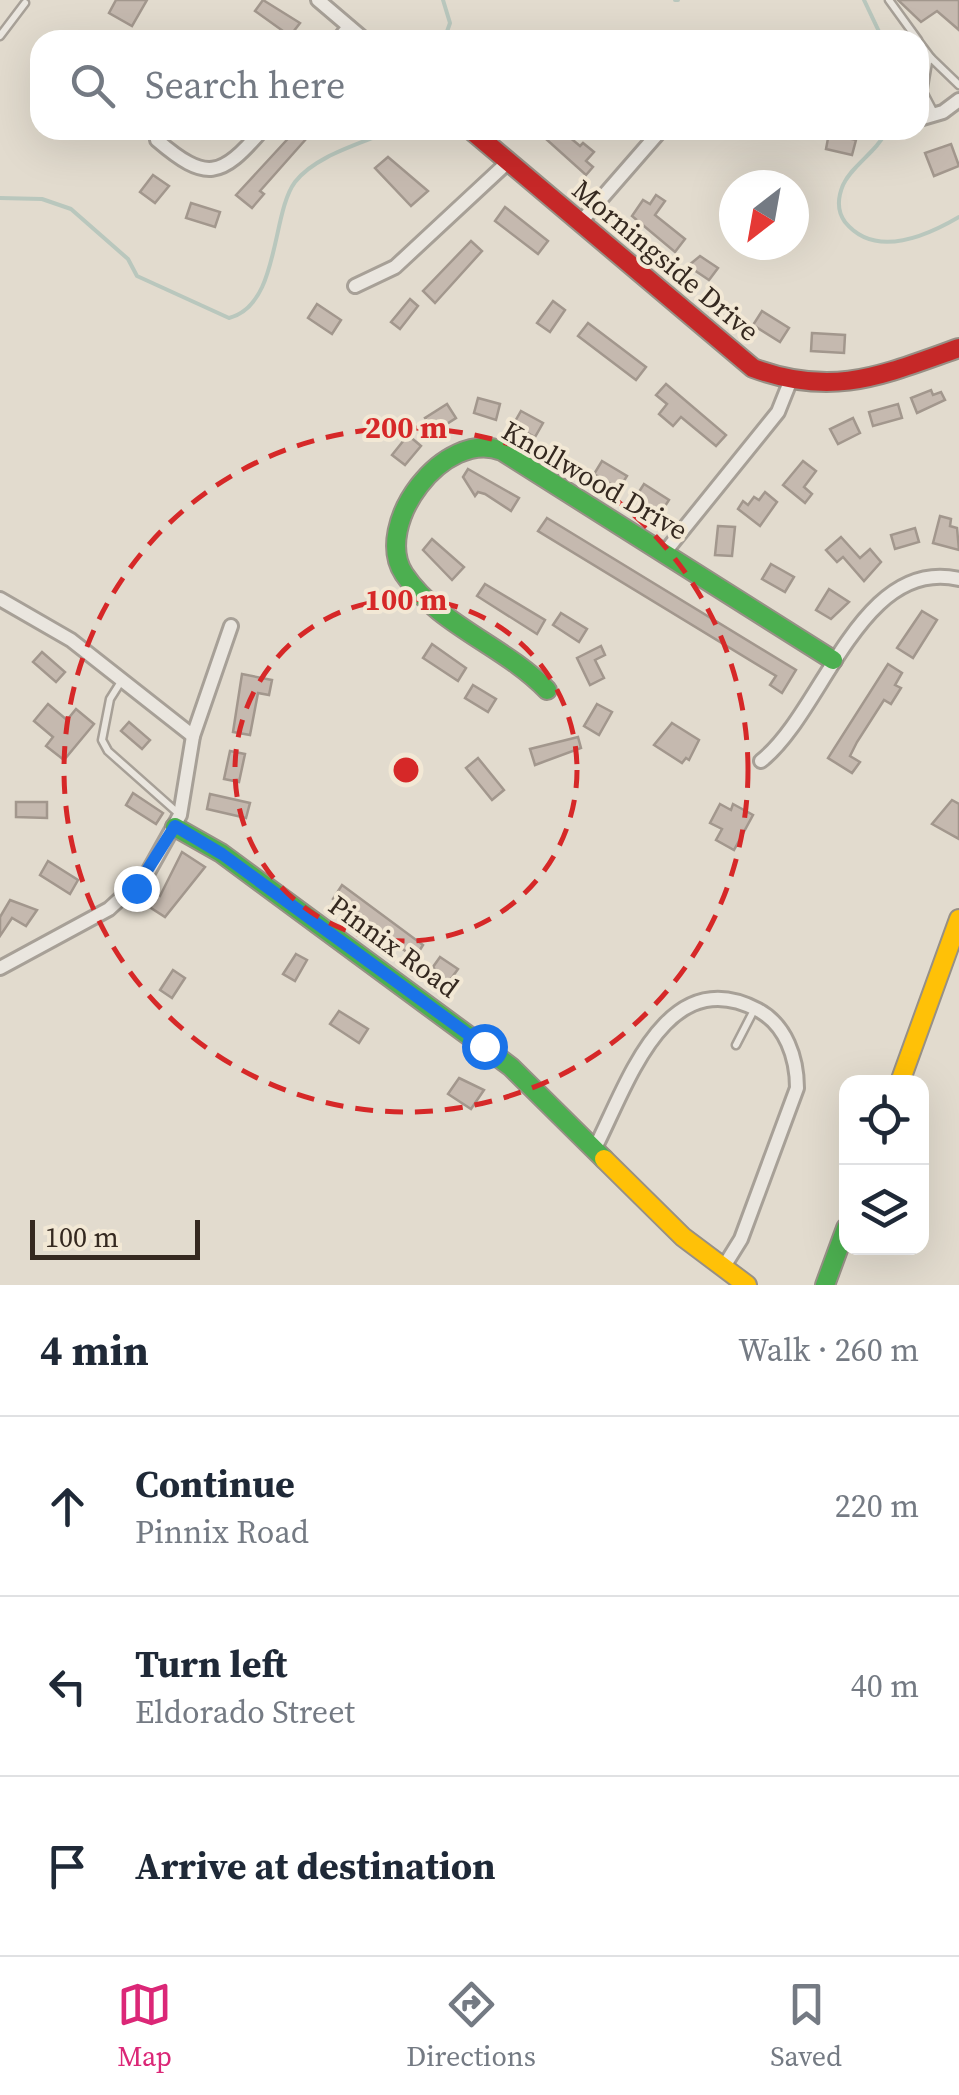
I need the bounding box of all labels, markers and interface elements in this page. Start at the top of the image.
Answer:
search box [30,30,929,140]
icon: search [65,58,120,113]
text: Search here [145,59,345,111]
street label: Morningside Drive [564,170,768,350]
north arrow [719,170,809,260]
text: 200 m [365,407,447,448]
street label: Knollwood Drive [495,411,695,549]
text: 100 m [365,579,447,620]
centre of rings [388,752,424,788]
route end [114,866,160,912]
street label: Pinnix Road [321,886,467,1006]
route start [462,1024,508,1070]
map controls [839,1075,929,1255]
button: locate [839,1075,929,1165]
button: layers [839,1165,929,1255]
scale bar [30,1215,200,1260]
text: 100 m [45,1218,119,1256]
text: 4 min [40,1321,149,1379]
text: Walk · 260 m [738,1328,919,1372]
text: Continue [135,1458,295,1510]
icon: ahead [40,1479,95,1534]
text: 220 m [835,1484,919,1528]
text: Pinnix Road [135,1510,309,1554]
text: Turn left [135,1638,287,1690]
icon: left [40,1659,95,1714]
text: 40 m [851,1664,919,1708]
text: Eldorado Street [135,1690,355,1734]
icon: arrive [40,1839,95,1894]
text: Arrive at destination [135,1840,496,1892]
tab: Map [117,1977,172,2075]
tab: Directions [406,1977,536,2075]
tab: Saved [770,1977,842,2075]

